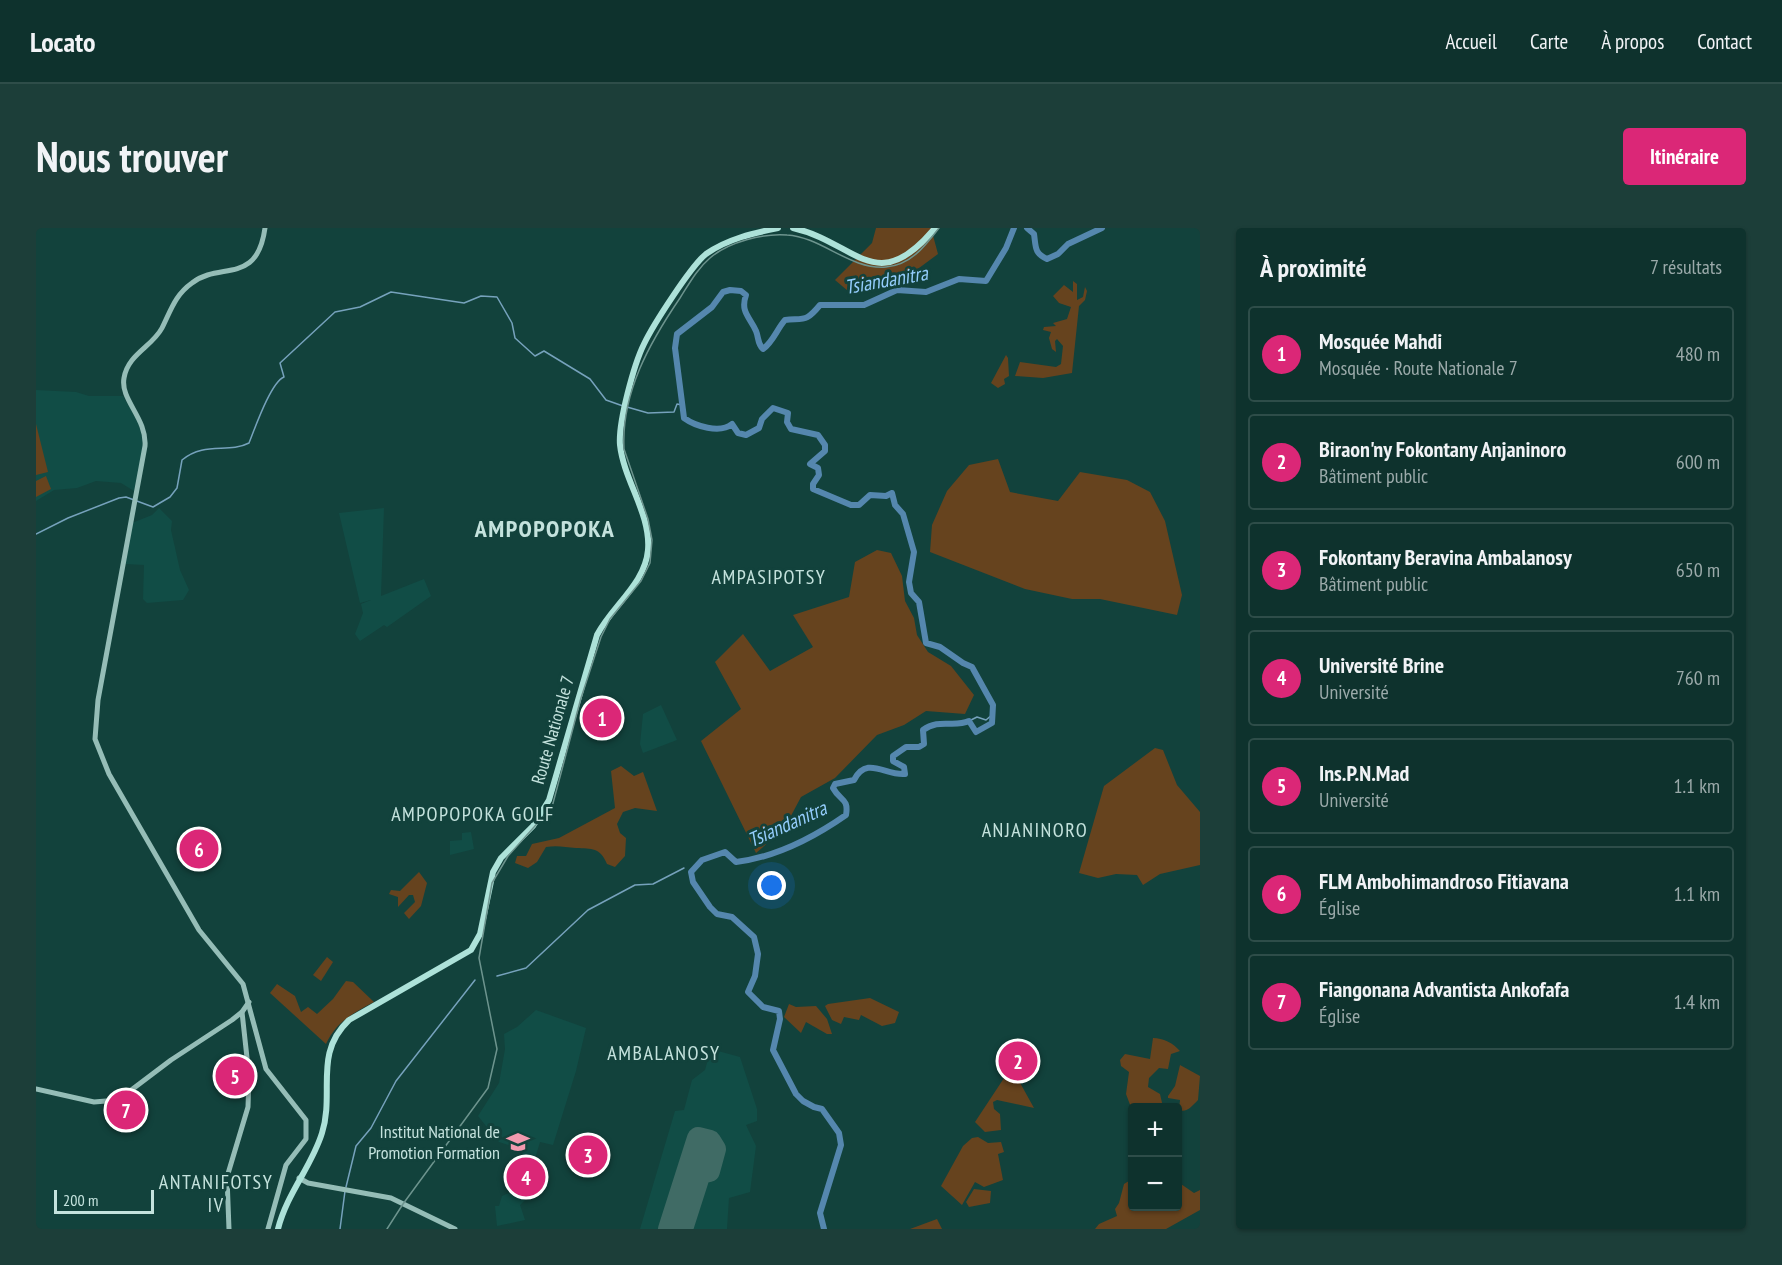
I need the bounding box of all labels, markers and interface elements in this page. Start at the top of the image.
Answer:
text: Locato [30,23,96,60]
text: Accueil [1445,28,1497,55]
text: Carte [1530,28,1568,55]
text: À propos [1601,28,1664,55]
text: Contact [1697,28,1752,55]
button: Itinéraire [1623,128,1746,185]
text: Nous trouver [36,129,228,184]
text: À proximité [1260,251,1367,284]
text: 7 résultats [1650,254,1722,280]
water label: Tsiandanitra [842,260,931,300]
text: Mosquée Mahdi [1319,327,1442,355]
text: 1 [1277,341,1286,367]
text: 480 m [1676,341,1720,367]
text: Mosquée · Route Nationale 7 [1319,355,1518,381]
text: Biraon'ny Fokontany Anjaninoro [1319,435,1566,463]
text: 2 [1277,449,1286,475]
text: 600 m [1676,449,1720,475]
text: Bâtiment public [1319,463,1428,489]
district label: AMPOPOPOKA [474,513,615,544]
text: Fokontany Beravina Ambalanosy [1319,543,1572,571]
text: 3 [1277,557,1286,583]
text: 650 m [1676,557,1720,583]
district label: AMPASIPOTSY [712,564,826,590]
text: Bâtiment public [1319,571,1428,597]
text: Université Brine [1319,651,1444,679]
text: 4 [1277,665,1286,691]
text: 760 m [1676,665,1720,691]
street label: Route Nationale 7 [526,673,579,787]
text: Université [1319,679,1389,705]
pin: 1 [582,696,622,740]
text: Ins.P.N.Mad [1319,759,1409,787]
text: 5 [1277,773,1286,799]
text: 1.1 km [1673,773,1720,799]
text: Université [1319,787,1389,813]
water label: Tsiandanitra [743,795,832,853]
district label: AMPOPOPOKA GOLF [391,801,555,827]
district label: ANJANINORO [982,817,1088,843]
pin: 6 [180,826,218,872]
text: FLM Ambohimandroso Fitiavana [1319,867,1569,895]
your location [757,871,786,900]
text: 6 [1277,881,1286,907]
text: 1.1 km [1673,881,1720,907]
text: Église [1319,895,1360,921]
text: Fiangonana Advantista Ankofafa [1319,975,1569,1003]
text: 7 [1277,989,1286,1015]
text: 1.4 km [1673,989,1720,1015]
text: Église [1319,1003,1360,1029]
pin: 2 [998,1038,1038,1084]
district label: AMBALANOSY [607,1040,721,1066]
pin: 5 [216,1054,254,1098]
pin: 7 [106,1088,146,1132]
map controls [1128,1103,1182,1211]
button: + [1128,1103,1182,1157]
place label: Institut National de Promotion Formation [368,1120,500,1164]
school or university icon: Institut National de Promotion Formation [505,1129,531,1155]
pin: 3 [568,1132,608,1178]
pin: 4 [506,1154,546,1200]
button: − [1128,1157,1182,1211]
district label: ANTANIFOTSY IV [159,1169,273,1218]
scale bar [54,1187,154,1214]
text: 200 m [63,1190,98,1210]

